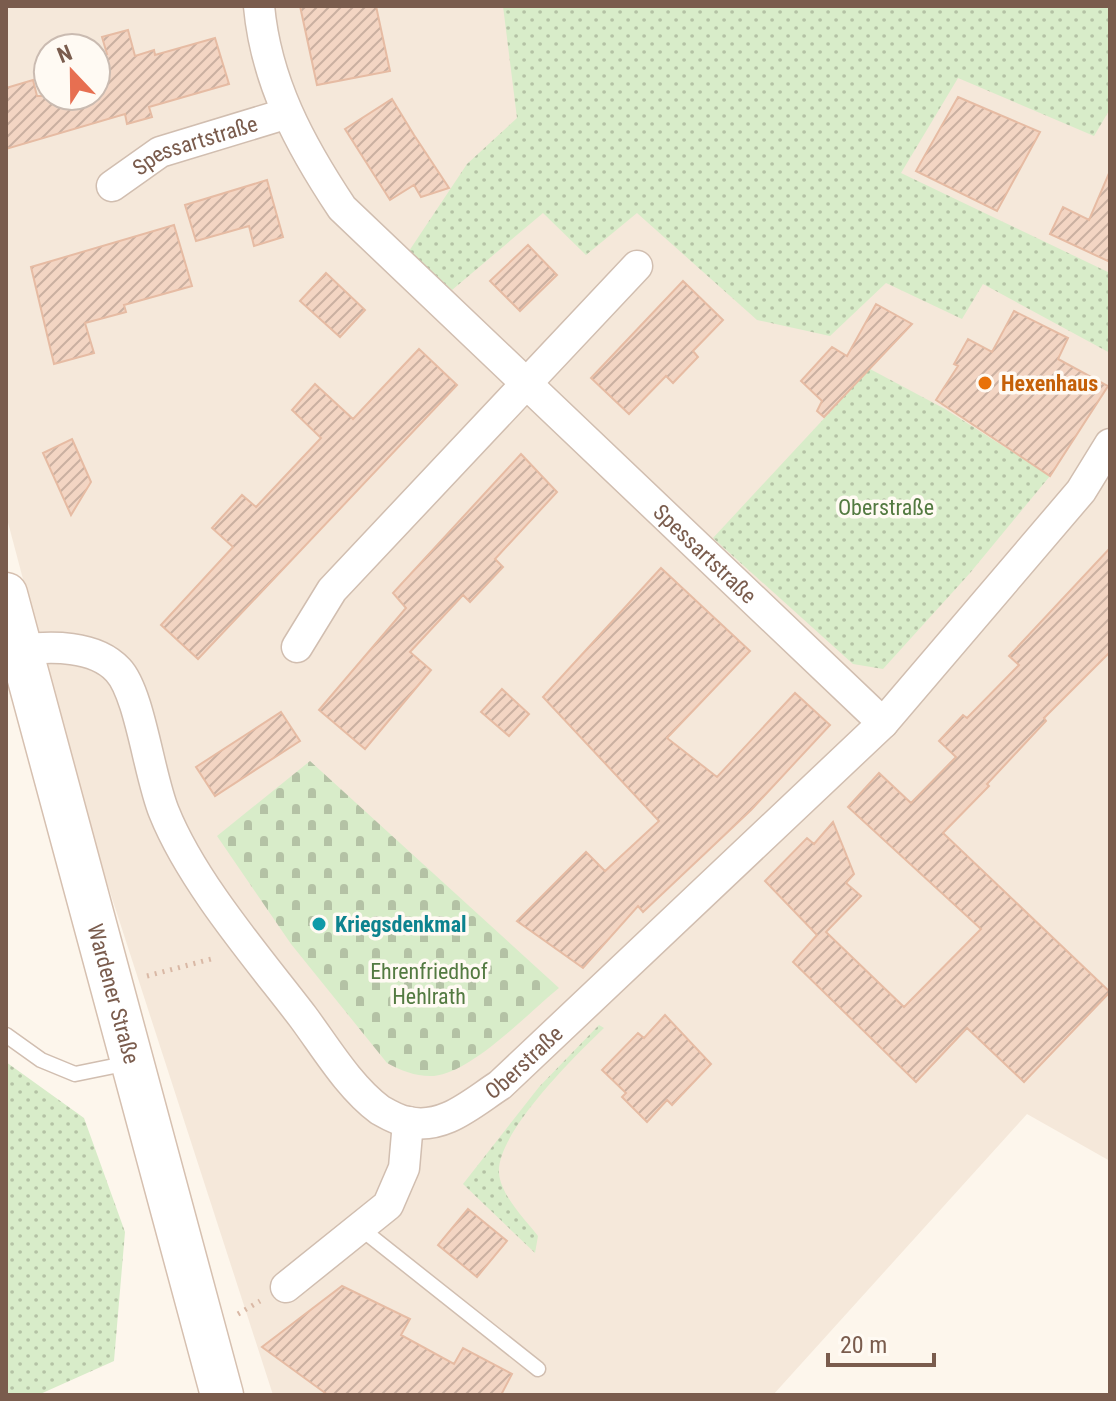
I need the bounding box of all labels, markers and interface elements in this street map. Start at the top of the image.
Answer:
north arrow [32,32,112,112]
text: N [54,40,76,68]
street label: Spessartstraße [128,111,261,180]
place label: Hexenhaus [1001,371,1098,396]
marker: Hexenhaus [976,374,994,392]
park label: Oberstraße [838,495,934,520]
street label: Spessartstraße [649,499,762,608]
place label: Kriegsdenkmal [335,912,467,937]
marker: Kriegsdenkmal [310,915,328,933]
street label: Wardener Straße [83,921,145,1066]
park label: Ehrenfriedhof Hehlrath [370,959,488,1009]
street label: Oberstraße [480,1020,567,1104]
scale bar [828,1317,934,1367]
text: 20 m [840,1331,887,1359]

